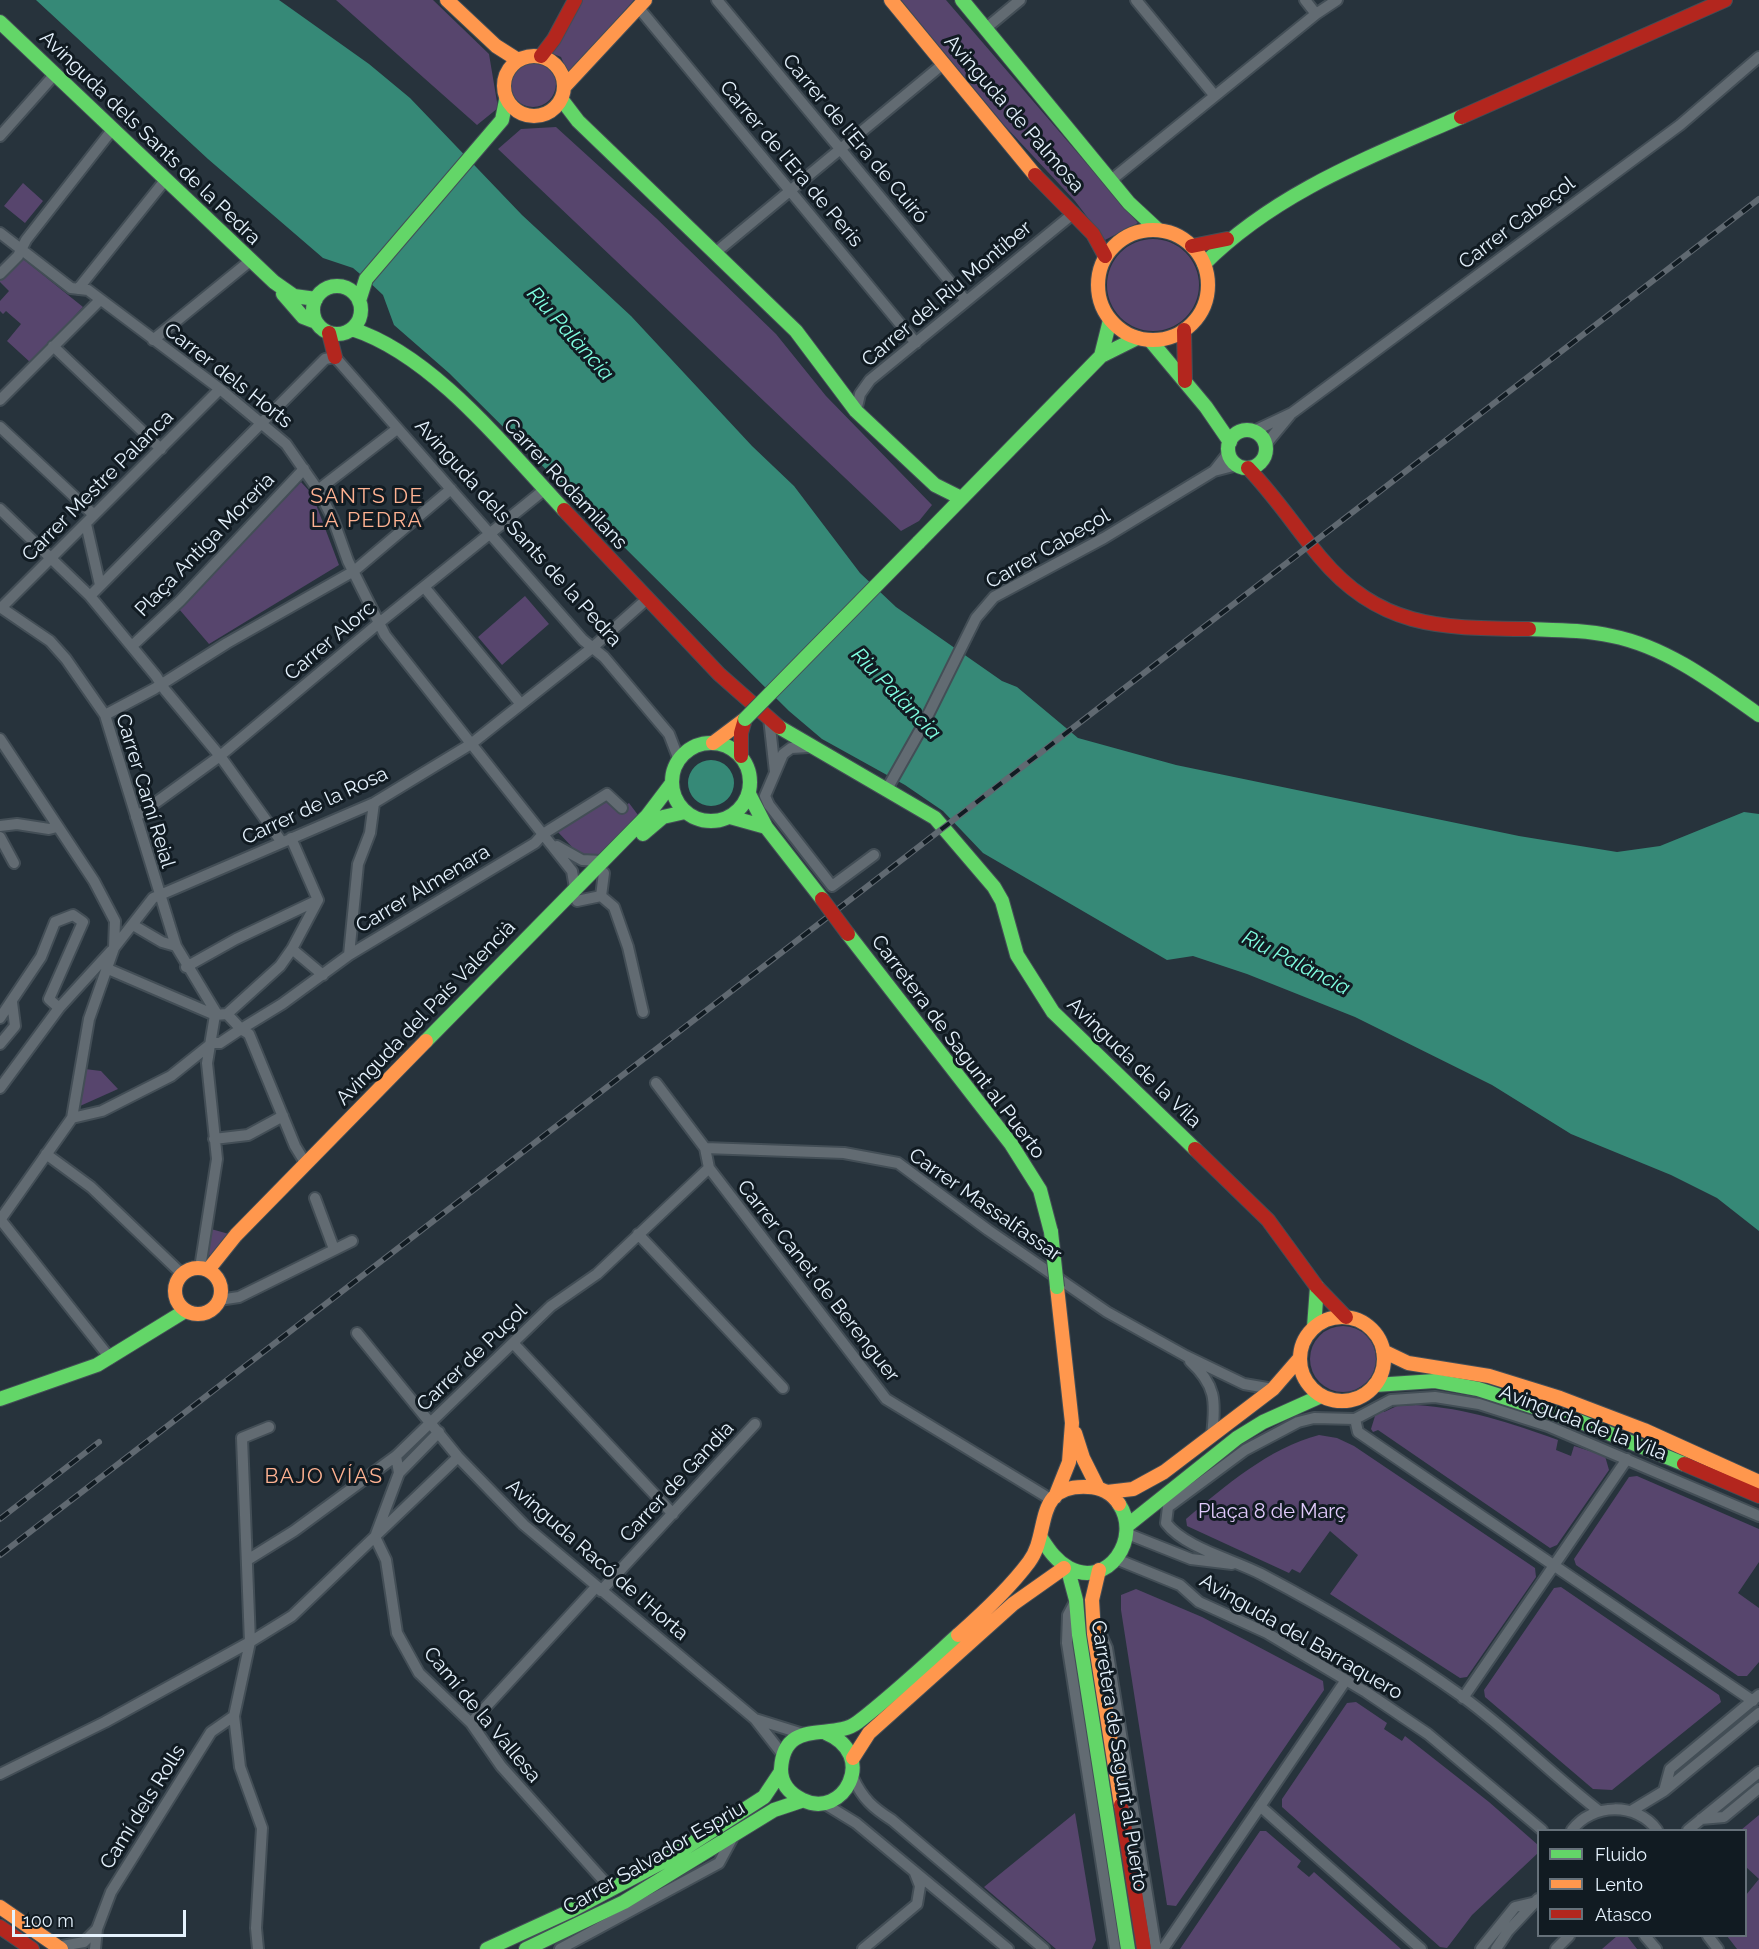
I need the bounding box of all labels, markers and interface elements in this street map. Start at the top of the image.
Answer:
street label: Avinguda dels Sants de la Pedra [35,26,265,250]
street label: Avinguda de Palmosa [939,30,1089,198]
street label: Carrer de l'Era de Cuiró [777,50,933,228]
street label: Carrer de l'Era de Peris [714,76,868,252]
street label: Carrer Cabeçol [1454,172,1580,274]
street label: Carrer del Riu Montíber [857,216,1037,372]
water label: Riu Palància [521,282,619,386]
street label: Carrer dels Horts [159,318,297,434]
street label: Carrer Mestre Palanca [17,405,179,567]
street label: Carrer Rodamilans [498,413,632,555]
street label: Avinguda dels Sants de la Pedra [409,414,627,652]
street label: Plaça Antiga Moreria [130,468,280,622]
district label: SANTS DE LA PEDRA [310,484,424,534]
street label: Carrer Cabeçol [982,504,1114,594]
street label: Carrer Alorc [280,596,380,686]
water label: Riu Palància [846,643,946,745]
street label: Carrer Camí Reial [110,711,180,871]
street label: Carrer de la Rosa [238,762,392,850]
street label: Carrer Almenara [352,840,494,938]
street label: Avinguda del País Valencià [331,916,521,1110]
water label: Riu Palància [1238,925,1354,1001]
street label: Carretera de Sagunt al Puerto [866,930,1050,1164]
street label: Avinguda de la Vila [1062,993,1206,1133]
street label: Carrer Massalfassar [904,1143,1066,1267]
street label: Carrer Canet de Berenguer [732,1175,904,1387]
street label: Carrer de Puçol [412,1299,532,1417]
street label: Avinguda de la Vila [1496,1380,1670,1466]
street label: Carrer de Gandia [615,1417,739,1547]
district label: BAJO VÍAS [265,1464,383,1490]
street label: Avinguda Racó de l'Horta [501,1474,693,1646]
park label: Plaça 8 de Març [1198,1500,1346,1524]
street label: Avinguda del Barraquero [1195,1569,1407,1705]
street label: Carretera de Sagunt al Puerto [1086,1619,1152,1893]
street label: Camí de la Vallesa [418,1642,546,1788]
street label: Camí dels Rolls [95,1740,191,1874]
street label: Carrer Salvador Espriu [559,1796,749,1920]
legend [1537,1829,1747,1937]
text: Fluido [1595,1844,1647,1865]
text: Lento [1595,1874,1643,1895]
scale bar [15,1898,189,1936]
text: Atasco [1595,1904,1652,1925]
text: 100 m [23,1910,74,1931]

